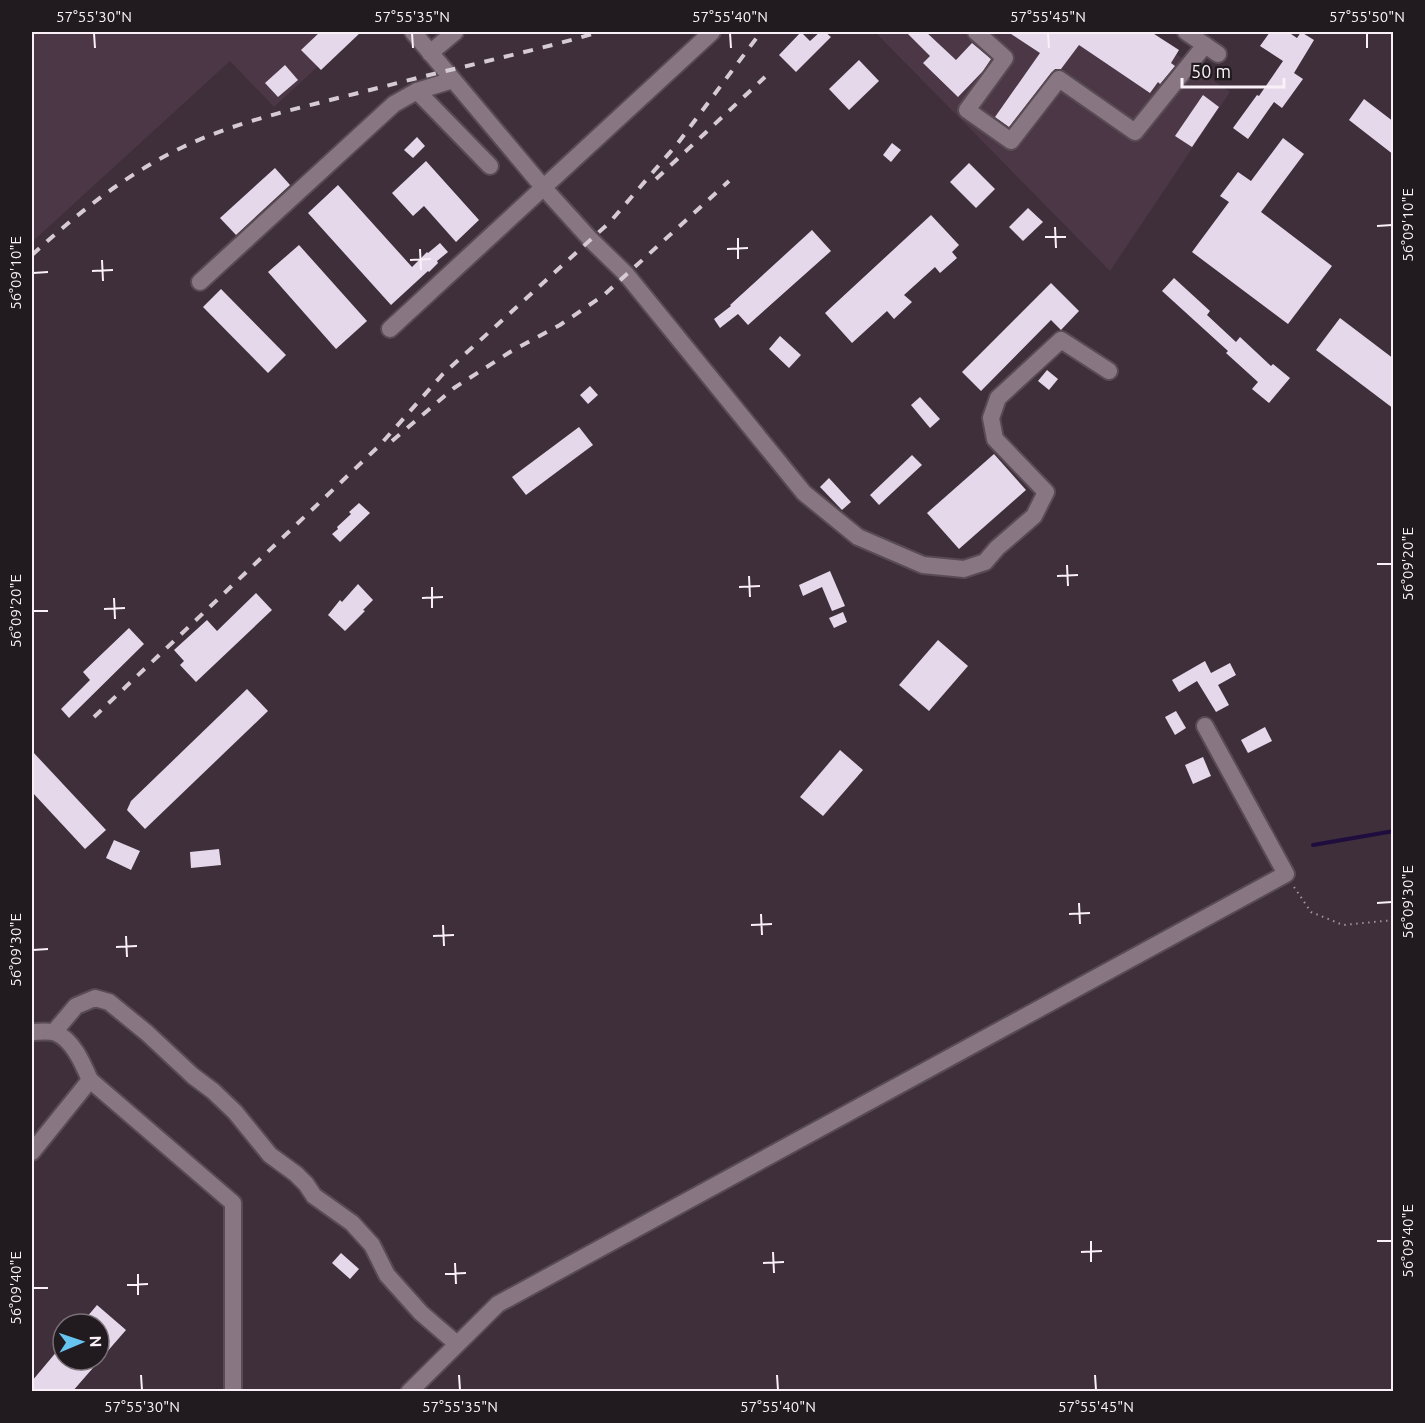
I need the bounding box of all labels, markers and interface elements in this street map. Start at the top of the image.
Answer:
text: 57°55'30"N [56,8,132,25]
text: 57°55'35"N [374,8,450,25]
text: 57°55'40"N [692,8,768,25]
text: 57°55'45"N [1010,8,1086,25]
text: 57°55'50"N [1329,8,1405,25]
scale bar [1182,51,1284,89]
text: 50 m [1191,61,1231,81]
text: 56°09'10"E [1399,188,1416,262]
text: 56°09'10"E [7,236,24,310]
text: 56°09'20"E [1399,527,1416,601]
text: 56°09'20"E [7,574,24,648]
text: 56°09'30"E [1399,865,1416,939]
text: 56°09'30"E [7,913,24,987]
text: 56°09'40"E [1399,1204,1416,1278]
text: 56°09'40"E [7,1251,24,1325]
north arrow [51,1312,111,1372]
text: N [87,1335,105,1348]
text: 57°55'30"N [104,1398,180,1415]
text: 57°55'35"N [422,1398,498,1415]
text: 57°55'40"N [740,1398,816,1415]
text: 57°55'45"N [1058,1398,1134,1415]

